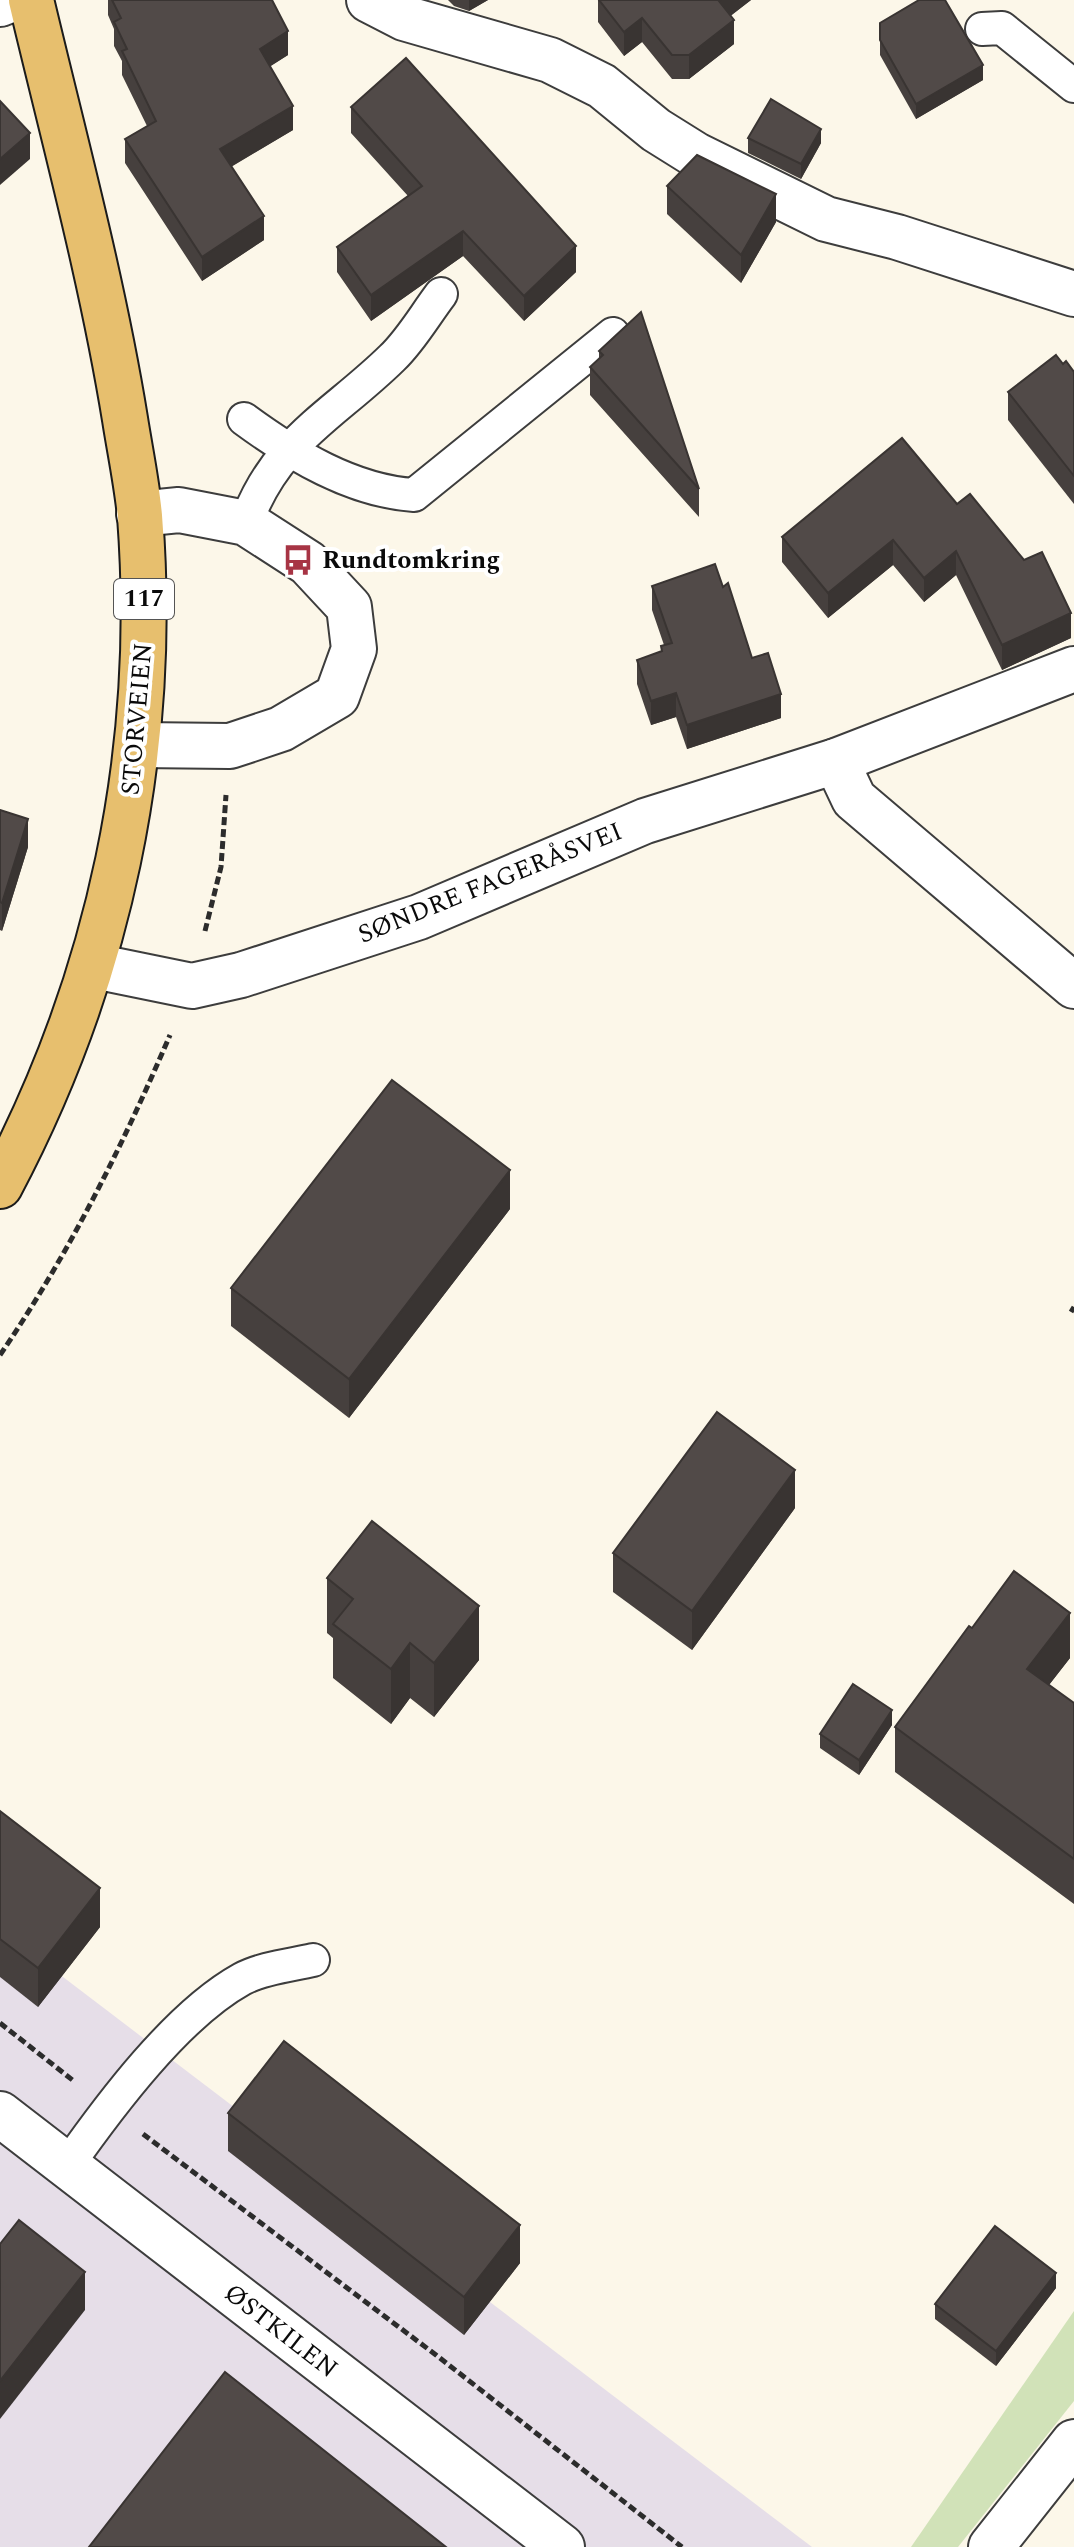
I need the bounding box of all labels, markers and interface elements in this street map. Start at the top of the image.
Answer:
place label: Rundtomkring [322,540,500,580]
bus stop icon: Rundtomkring [281,543,315,577]
road number: 117 [114,579,174,619]
street label: STORVEIEN [110,641,164,797]
street label: SØNDRE FAGERÅSVEI [352,812,628,954]
street label: ØSTKILEN [215,2274,347,2388]

